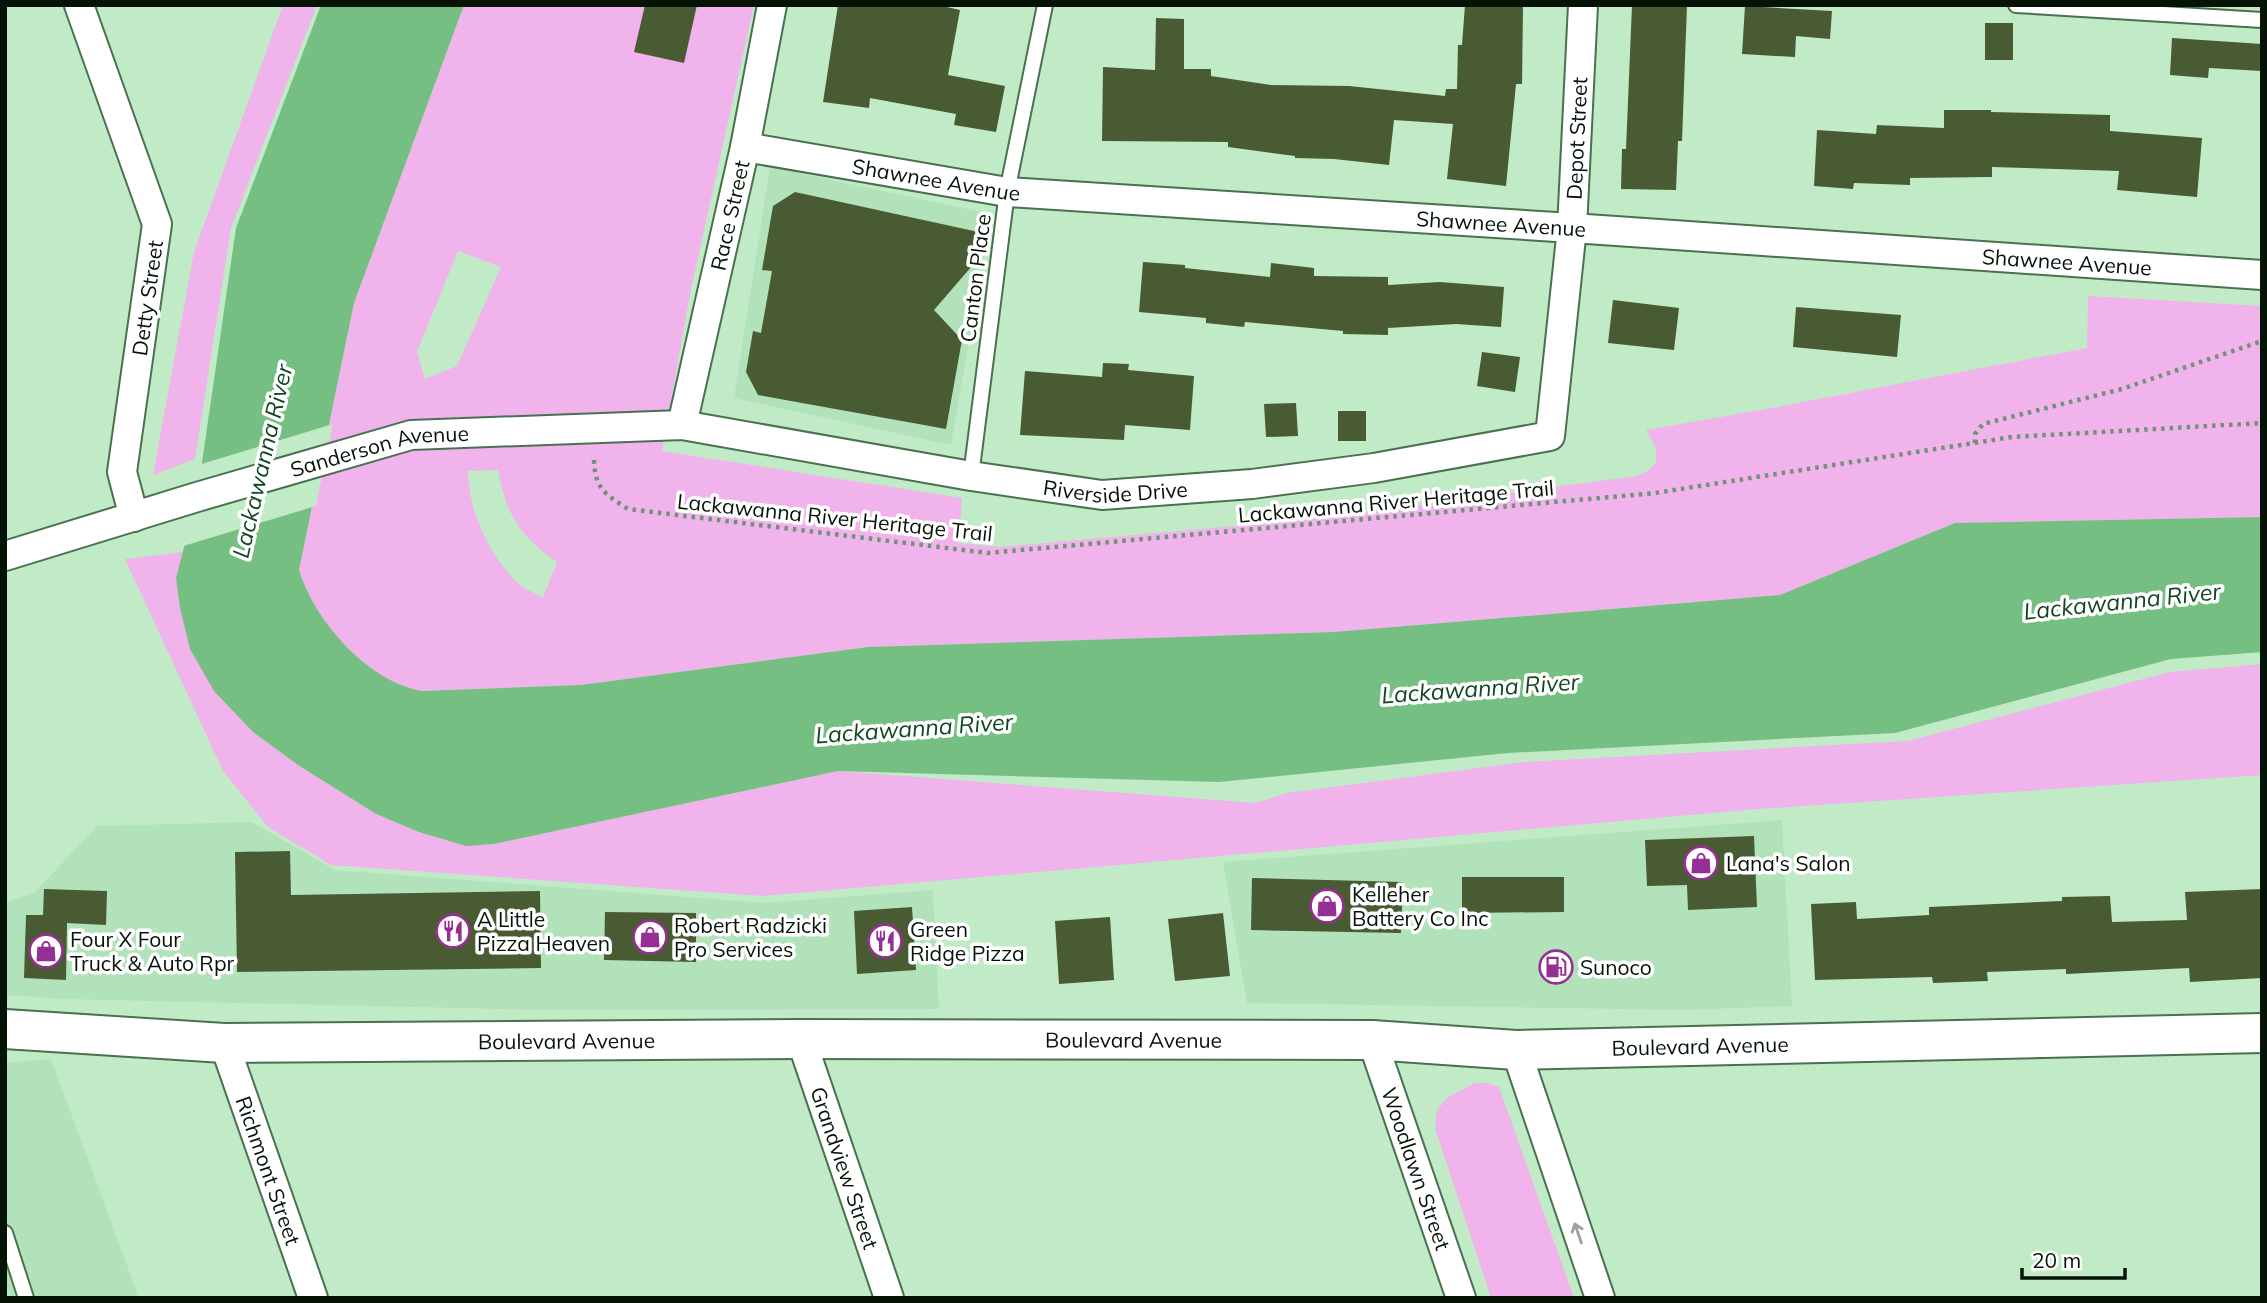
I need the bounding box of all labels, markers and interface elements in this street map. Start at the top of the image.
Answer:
street label: Depot Street [1560,76,1592,200]
street label: Shawnee Avenue [850,153,1021,206]
street label: Race Street [704,158,755,273]
street label: Shawnee Avenue [1415,205,1587,242]
street label: Canton Place [954,212,996,344]
street label: Detty Street [126,239,168,357]
street label: Shawnee Avenue [1981,243,2153,280]
water label: Lackawanna River [226,360,299,561]
street label: Sanderson Avenue [287,420,469,482]
street label: Riverside Drive [1041,474,1189,508]
street label: Lackawanna River Heritage Trail [1237,474,1555,528]
street label: Lackawanna River Heritage Trail [676,488,994,546]
water label: Lackawanna River [2022,576,2223,626]
water label: Lackawanna River [1380,667,1581,709]
water label: Lackawanna River [814,707,1015,749]
shop icon: Lana's Salon [1682,844,1720,882]
place label: Lana's Salon [1726,850,1850,876]
place label: Kelleher Battery Co Inc [1352,881,1489,931]
shop icon: Kelleher Battery Co Inc [1308,887,1346,925]
place label: A Little Pizza Heaven [477,906,610,956]
restaurant icon: A Little Pizza Heaven [434,912,472,950]
place label: Robert Radzicki Pro Services [674,912,827,962]
place label: Green Ridge Pizza [910,916,1025,966]
shop icon: Robert Radzicki Pro Services [631,918,669,956]
restaurant icon: Green Ridge Pizza [866,922,904,960]
place label: Four X Four Truck & Auto Rpr [70,926,234,976]
shop icon: Four X Four Truck & Auto Rpr [27,932,65,970]
fuel station icon: Sunoco [1537,948,1575,986]
place label: Sunoco [1580,954,1652,980]
street label: Boulevard Avenue [1045,1026,1222,1053]
street label: Boulevard Avenue [478,1027,655,1054]
street label: Boulevard Avenue [1611,1031,1789,1061]
street label: Grandview Street [805,1083,884,1252]
street label: Woodlawn Street [1376,1084,1456,1253]
street label: Richmont Street [231,1093,306,1248]
one-way arrow [1571,1223,1583,1245]
scale bar [2022,1236,2125,1280]
text: 20 m [2032,1247,2081,1273]

